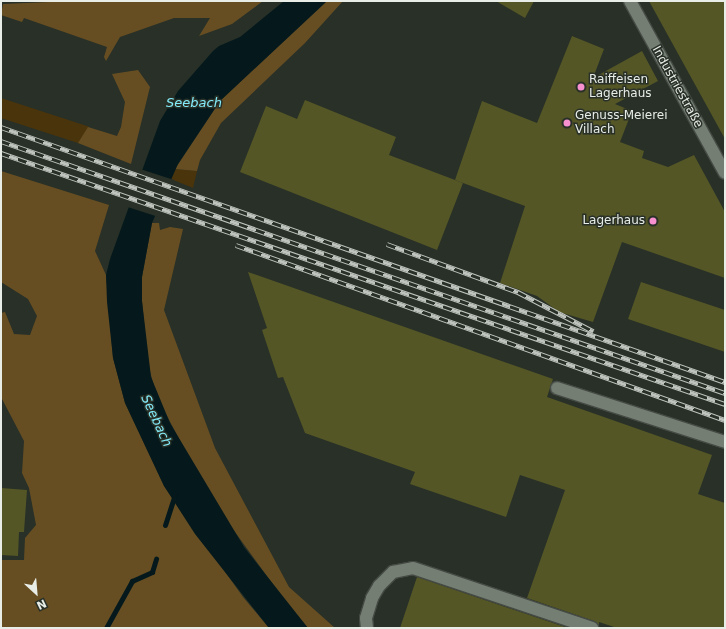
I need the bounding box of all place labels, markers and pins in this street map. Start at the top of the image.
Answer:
place label: Raiffeisen Lagerhaus [589,73,652,101]
marker: Raiffeisen Lagerhaus [576,82,586,92]
place label: Genuss-Meierei Villach [575,109,668,137]
marker: Genuss-Meierei Villach [562,118,572,128]
place label: Lagerhaus [582,214,645,228]
marker: Lagerhaus [648,216,658,226]

